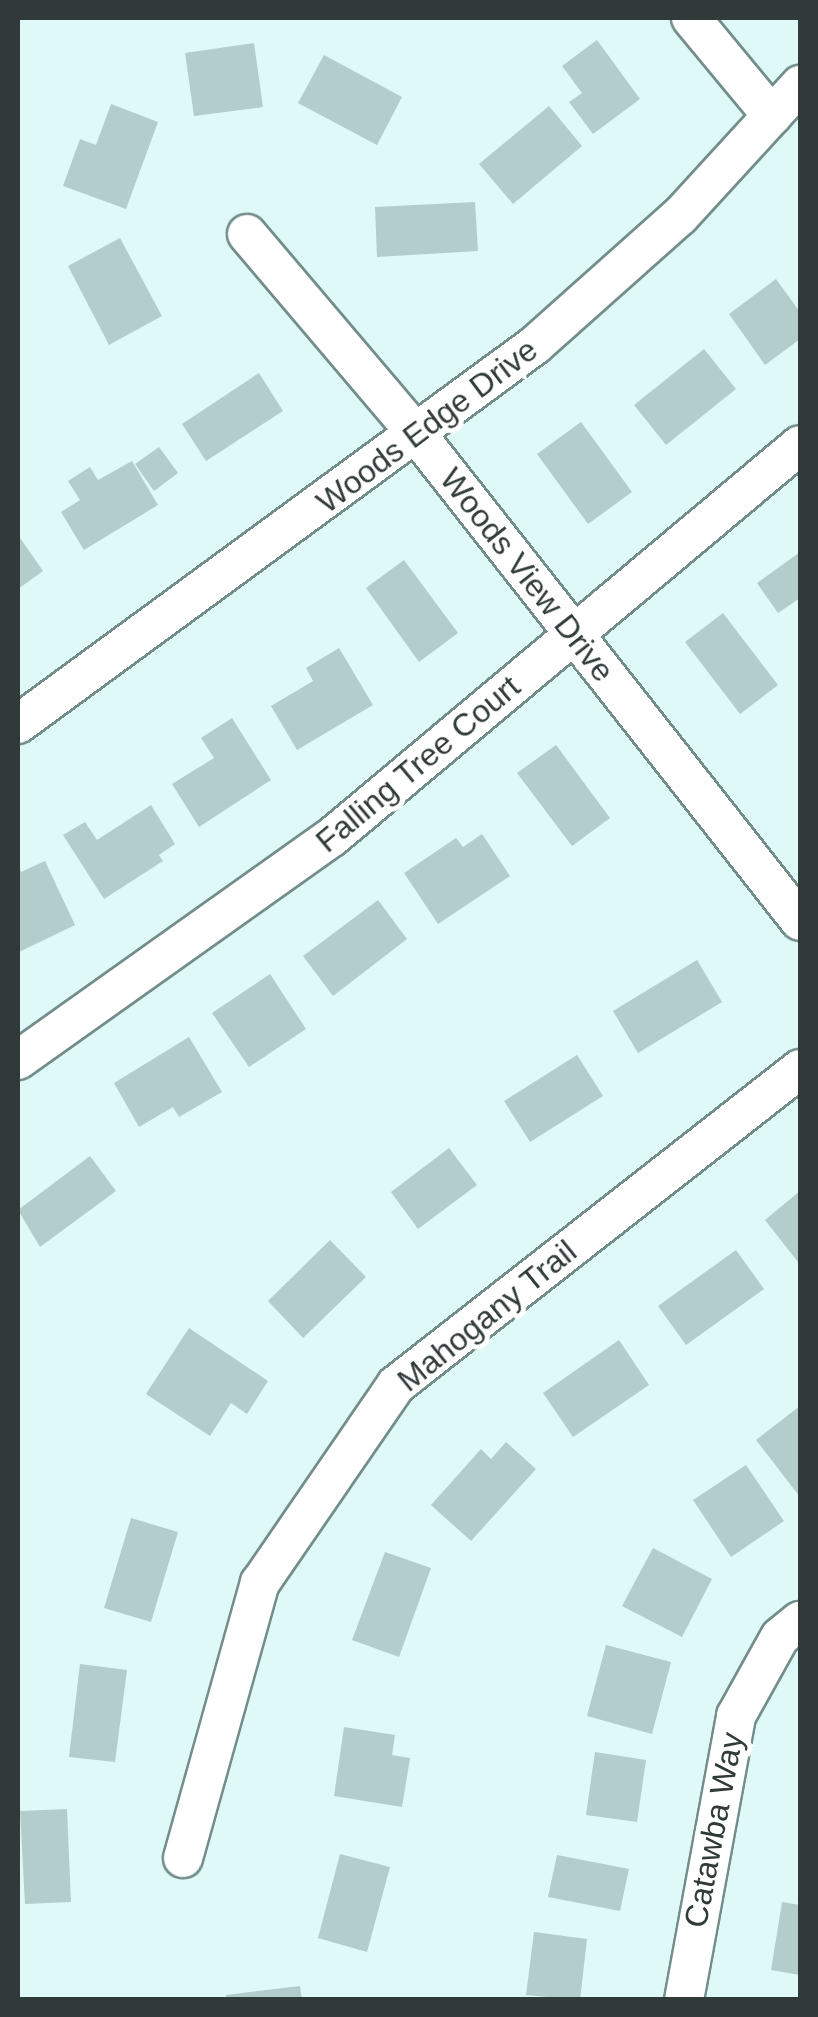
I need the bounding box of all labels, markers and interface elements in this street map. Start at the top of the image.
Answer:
street label: Woods Edge Drive [309,331,545,521]
street label: Woods View Drive [432,461,622,689]
street label: Falling Tree Court [308,667,528,861]
street label: Mahogany Trail [390,1232,584,1400]
street label: Catawba Way [676,1729,752,1931]

